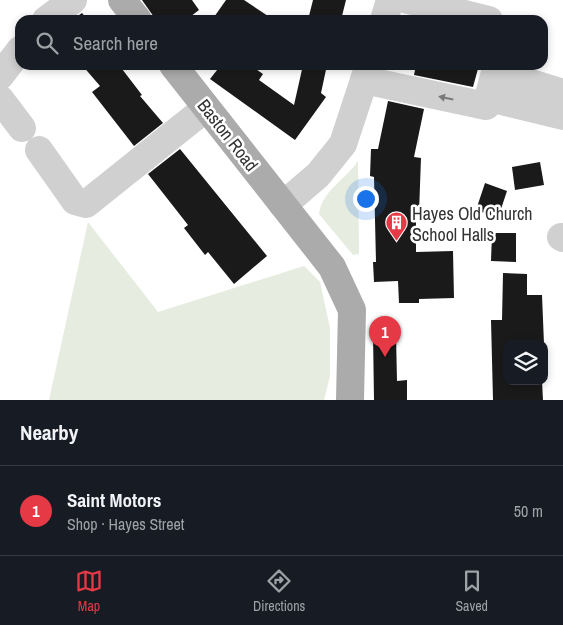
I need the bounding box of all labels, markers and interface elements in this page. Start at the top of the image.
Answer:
search box [15,15,548,70]
icon: search [33,29,61,57]
text: Search here [73,30,158,56]
street label: Baston Road [192,94,264,176]
one-way arrow [439,94,454,102]
your location [353,186,379,212]
place label: Hayes Old Church School Halls [412,201,533,247]
building icon: Hayes Old Church School Halls [384,211,408,242]
pin: 1 [369,316,401,357]
map controls [503,340,548,385]
button: layers [503,340,548,385]
text: Nearby [20,418,78,447]
text: Saint Motors [67,487,161,513]
text: 1 [32,500,40,522]
text: 50 m [514,500,543,522]
text: Shop · Hayes Street [67,513,184,535]
tab: Map [75,567,103,615]
tab: Directions [253,567,305,615]
tab: Saved [455,567,488,615]

